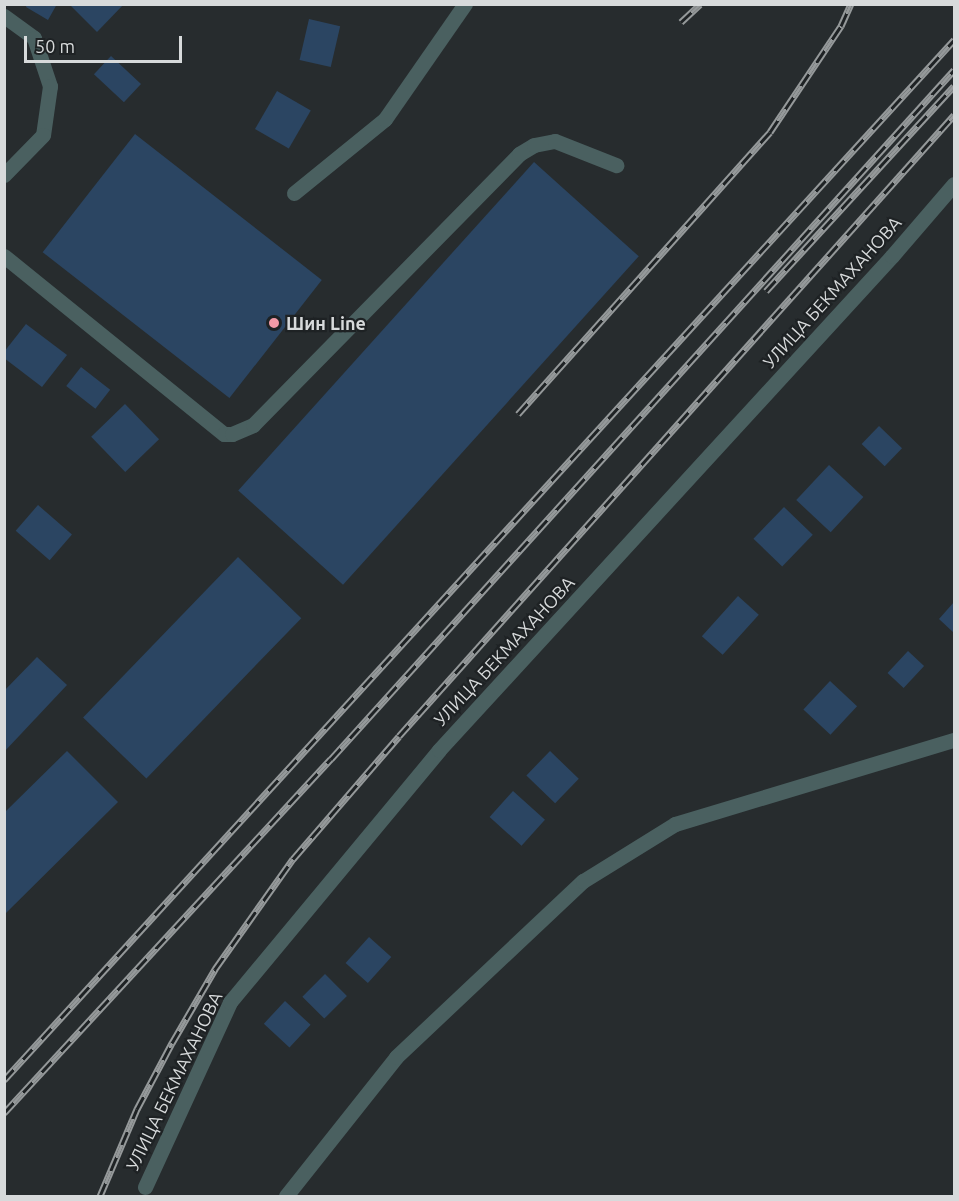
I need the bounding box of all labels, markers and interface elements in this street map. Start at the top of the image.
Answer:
scale bar [27,24,184,62]
text: 50 m [35,36,75,56]
street label: УЛИЦА БЕКМАХАНОВА [758,212,906,372]
place label: Шин Line [286,312,366,334]
marker: Шин Line [267,316,281,330]
street label: УЛИЦА БЕКМАХАНОВА [429,572,579,730]
street label: УЛИЦА БЕКМАХАНОВА [121,988,227,1174]

